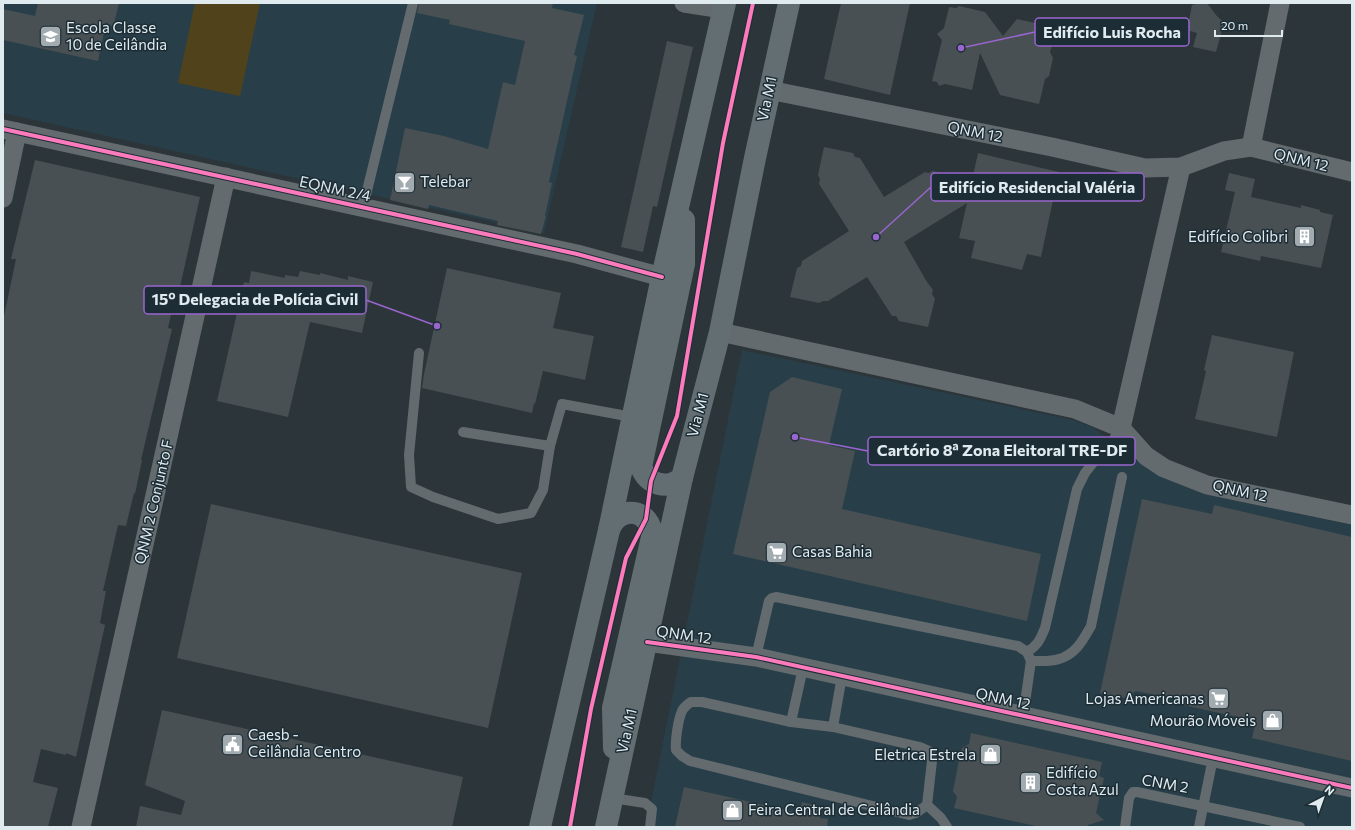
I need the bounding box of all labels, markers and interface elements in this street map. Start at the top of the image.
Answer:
scale bar [1215,12,1282,38]
place label: Escola Classe 10 de Ceilândia [66,18,167,53]
callout: Edifício Luis Rocha [1035,18,1189,46]
text: 20 m [1221,18,1248,32]
text: Edifício Luis Rocha [1043,22,1181,41]
school or university icon: Escola Classe 10 de Ceilândia [38,24,64,50]
street label: Via M1 [752,75,780,123]
street label: QNM 12 [946,117,1004,145]
street label: QNM 12 [1272,144,1330,174]
bar icon: Telebar [392,169,418,195]
street label: EQNM 2/4 [298,172,373,204]
place label: Telebar [420,172,471,190]
callout: Edifício Residencial Valéria [931,173,1144,201]
text: Edifício Residencial Valéria [939,177,1135,196]
building icon: Edifício Colibri [1291,224,1317,250]
place label: Edifício Colibri [1188,227,1288,245]
callout: 15º Delegacia de Polícia Civil [144,286,366,314]
text: 15º Delegacia de Polícia Civil [152,289,358,308]
street label: Via M1 [682,390,712,439]
callout: Cartório 8ª Zona Eleitoral TRE-DF [868,437,1135,465]
street label: QNM 2 Conjunto F [130,438,176,566]
text: Cartório 8ª Zona Eleitoral TRE-DF [877,440,1127,459]
street label: QNM 12 [1211,475,1269,505]
supermarket icon: Casas Bahia [763,539,789,565]
place label: Casas Bahia [792,542,872,560]
street label: QNM 12 [655,621,713,647]
street label: QNM 12 [974,683,1032,713]
supermarket icon: Lojas Americanas [1206,686,1232,712]
place label: Lojas Americanas [1085,689,1204,707]
street label: Via M1 [612,707,640,755]
shop icon: Mourão Móveis [1259,708,1285,734]
place label: Mourão Móveis [1150,711,1256,729]
place label: Caesb - Ceilândia Centro [248,725,361,760]
public building icon: Caesb - Ceilândia Centro [220,731,246,757]
shop icon: Eletrica Estrela [978,742,1004,768]
place label: Eletrica Estrela [874,745,976,763]
place label: Edifício Costa Azul [1046,763,1119,798]
building icon: Edifício Costa Azul [1017,769,1043,795]
street label: CNM 2 [1140,770,1190,796]
north arrow [1303,778,1343,818]
text: N [1323,782,1337,798]
shop icon: Feira Central de Ceilândia [719,797,745,823]
place label: Feira Central de Ceilândia [748,800,920,818]

